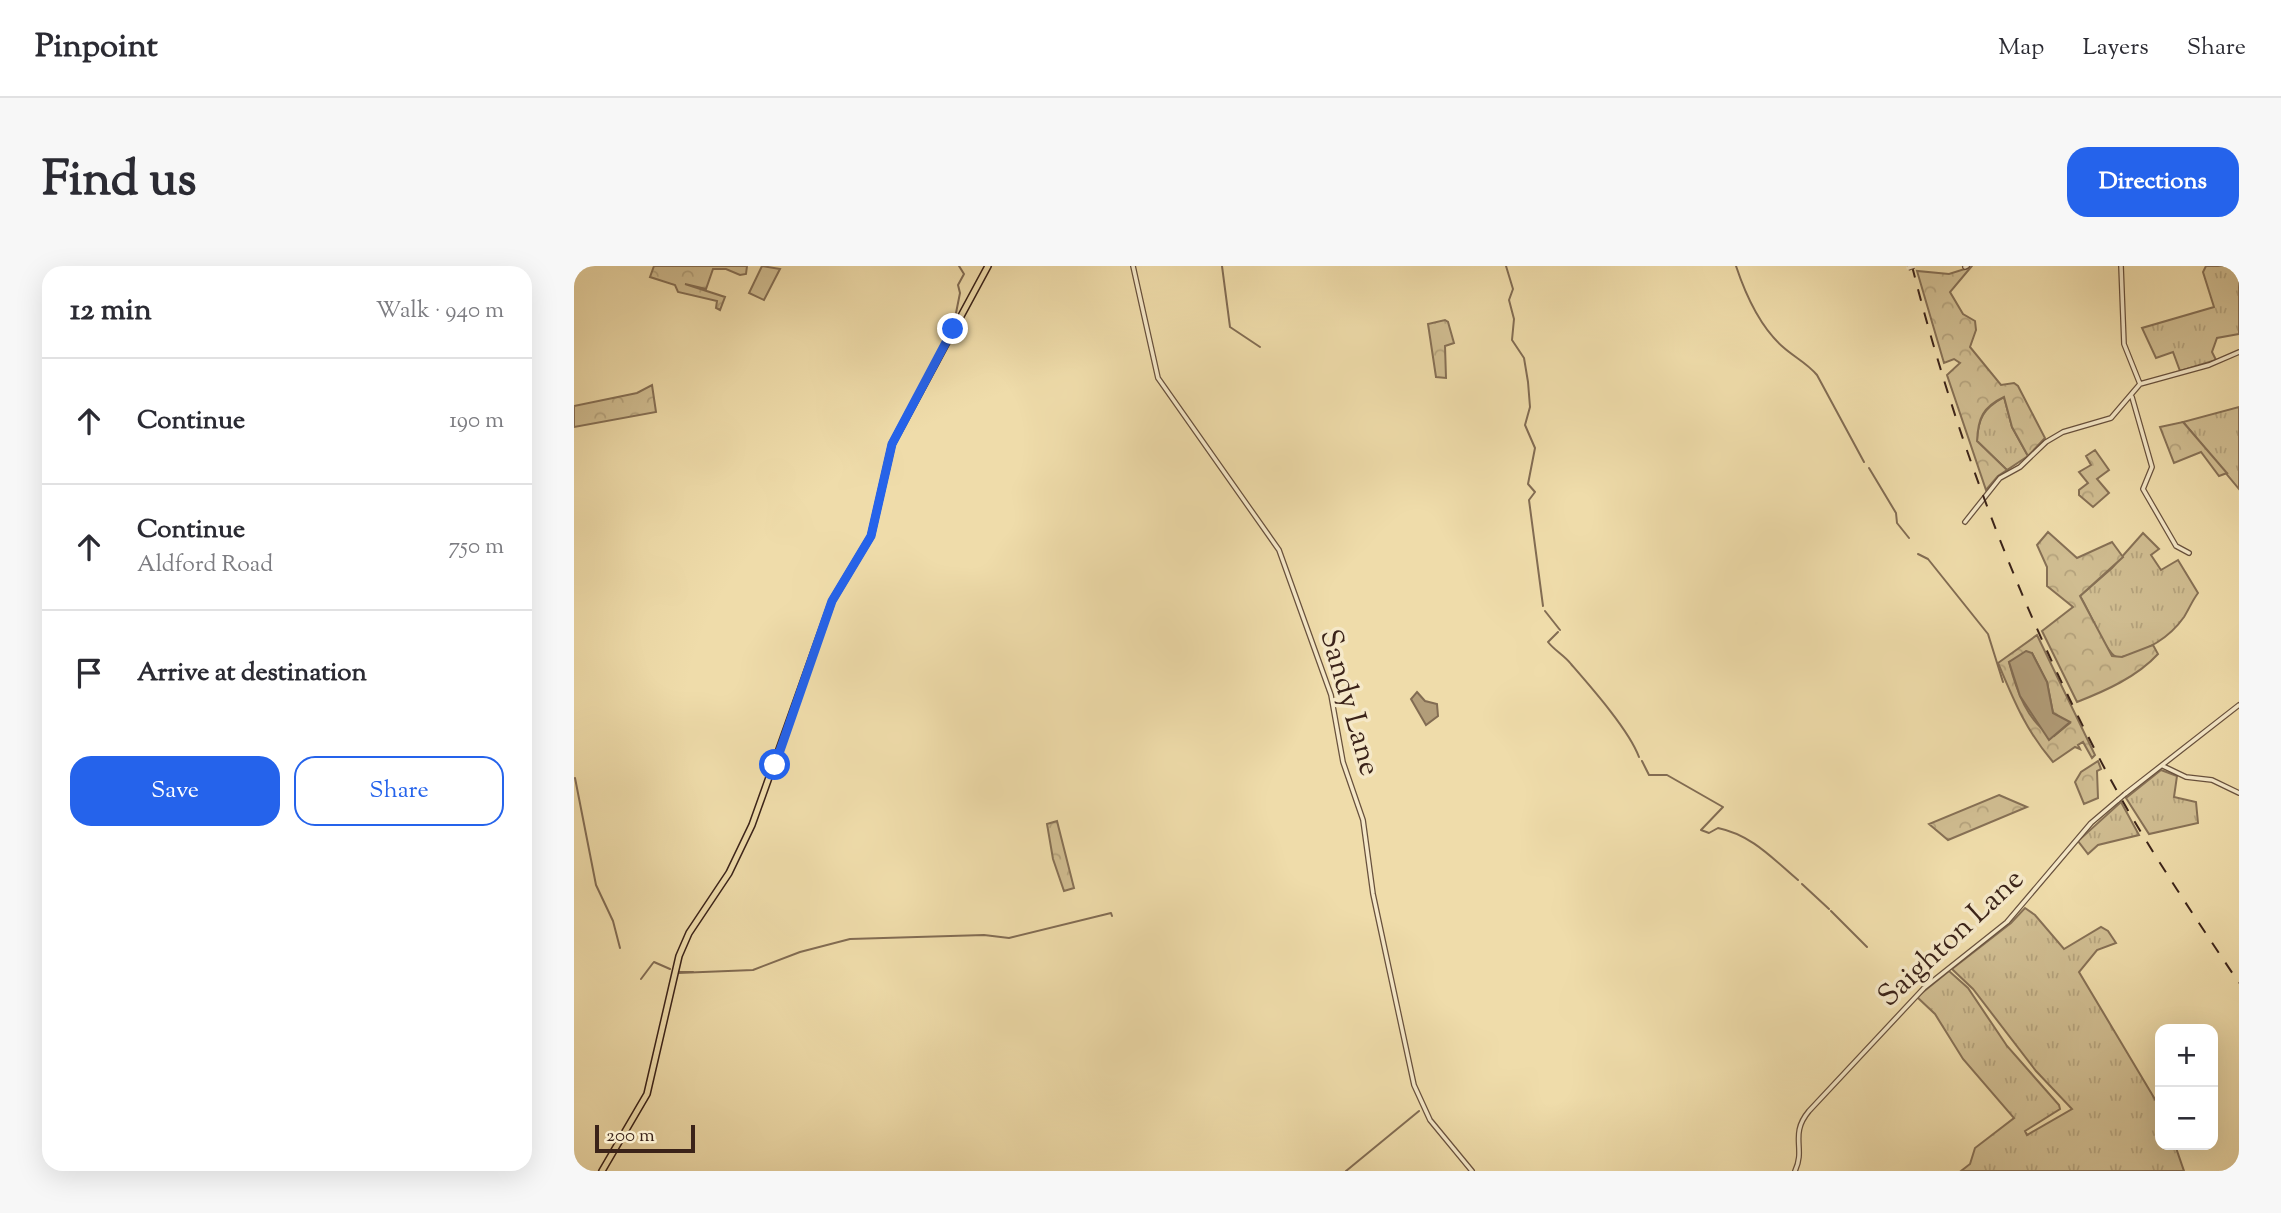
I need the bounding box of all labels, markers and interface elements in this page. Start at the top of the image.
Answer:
text: Pinpoint [35,24,158,72]
text: Map [1998,31,2044,65]
text: Layers [2082,31,2149,65]
text: Share [2187,31,2246,65]
text: Find us [42,147,196,217]
button: Directions [2067,147,2239,217]
text: 12 min [70,290,152,333]
text: Walk · 940 m [376,295,504,328]
route end [937,313,968,344]
icon: ahead [70,402,108,440]
text: Continue [137,403,245,440]
text: 190 m [449,405,504,438]
text: Continue [137,512,245,549]
icon: ahead [70,528,108,566]
text: 750 m [449,531,504,564]
text: Aldford Road [137,549,273,582]
street label: Sandy Lane [1307,624,1390,781]
icon: arrive [70,654,108,692]
text: Arrive at destination [137,655,367,692]
route start [759,749,790,780]
button: Save [70,756,280,826]
button: Share [294,756,504,826]
street label: Saighton Lane [1869,860,2034,1018]
map controls [2155,1024,2218,1150]
button: + [2155,1024,2218,1087]
button: − [2155,1087,2218,1150]
scale bar [595,1122,695,1154]
text: 200 m [606,1123,655,1150]

